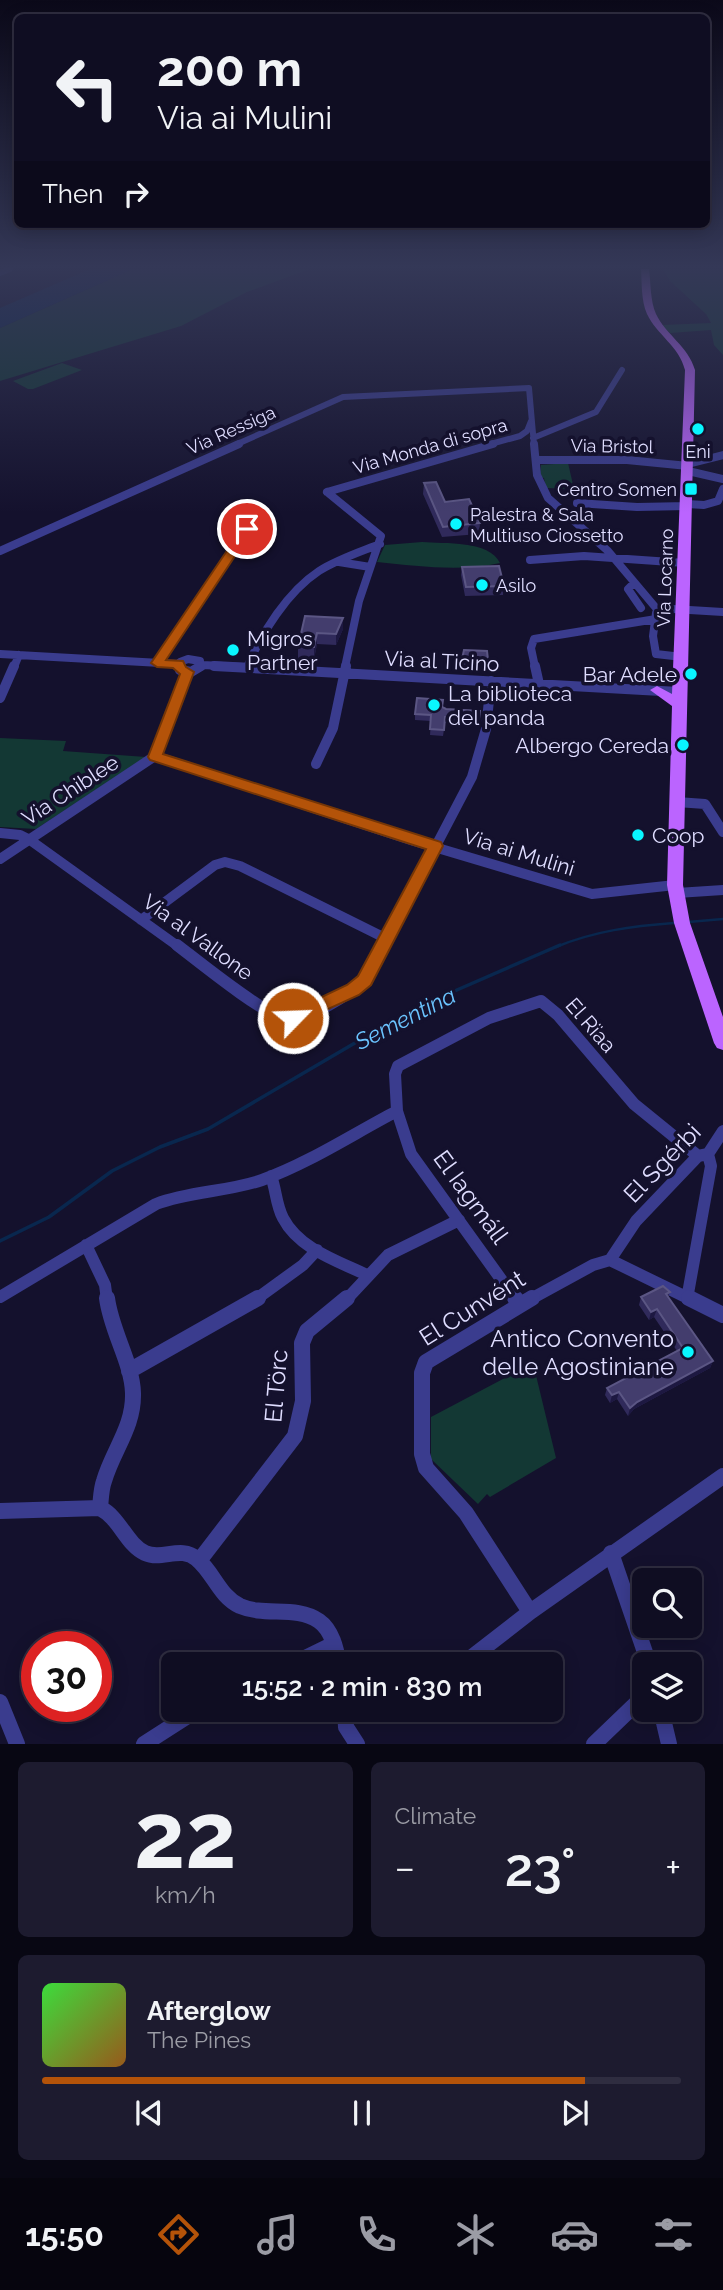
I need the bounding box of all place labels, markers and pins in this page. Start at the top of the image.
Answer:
marker: Eni [690,421,706,437]
place label: Eni [685,441,711,462]
place label: Centro Somen [557,479,677,500]
marker: Centro Somen [683,481,699,497]
pin [217,499,277,559]
place label: Palestra & Sala Multiuso Ciossetto [470,504,624,546]
marker: Palestra & Sala Multiuso Ciossetto [448,516,464,532]
place label: Asilo [496,575,537,596]
marker: Asilo [474,577,490,593]
place label: Migros Partner [247,626,318,675]
marker: Migros Partner [225,642,241,658]
place label: Bar Adele [583,662,677,687]
marker: Bar Adele [683,666,699,682]
place label: La biblioteca del panda [448,681,572,730]
marker: La biblioteca del panda [426,697,442,713]
place label: Albergo Cereda [515,733,669,758]
marker: Albergo Cereda [675,737,691,753]
place label: Coop [652,823,704,848]
marker: Coop [630,827,646,843]
place label: Antico Convento delle Agostiniane [482,1324,674,1381]
marker: Antico Convento delle Agostiniane [680,1344,696,1360]

